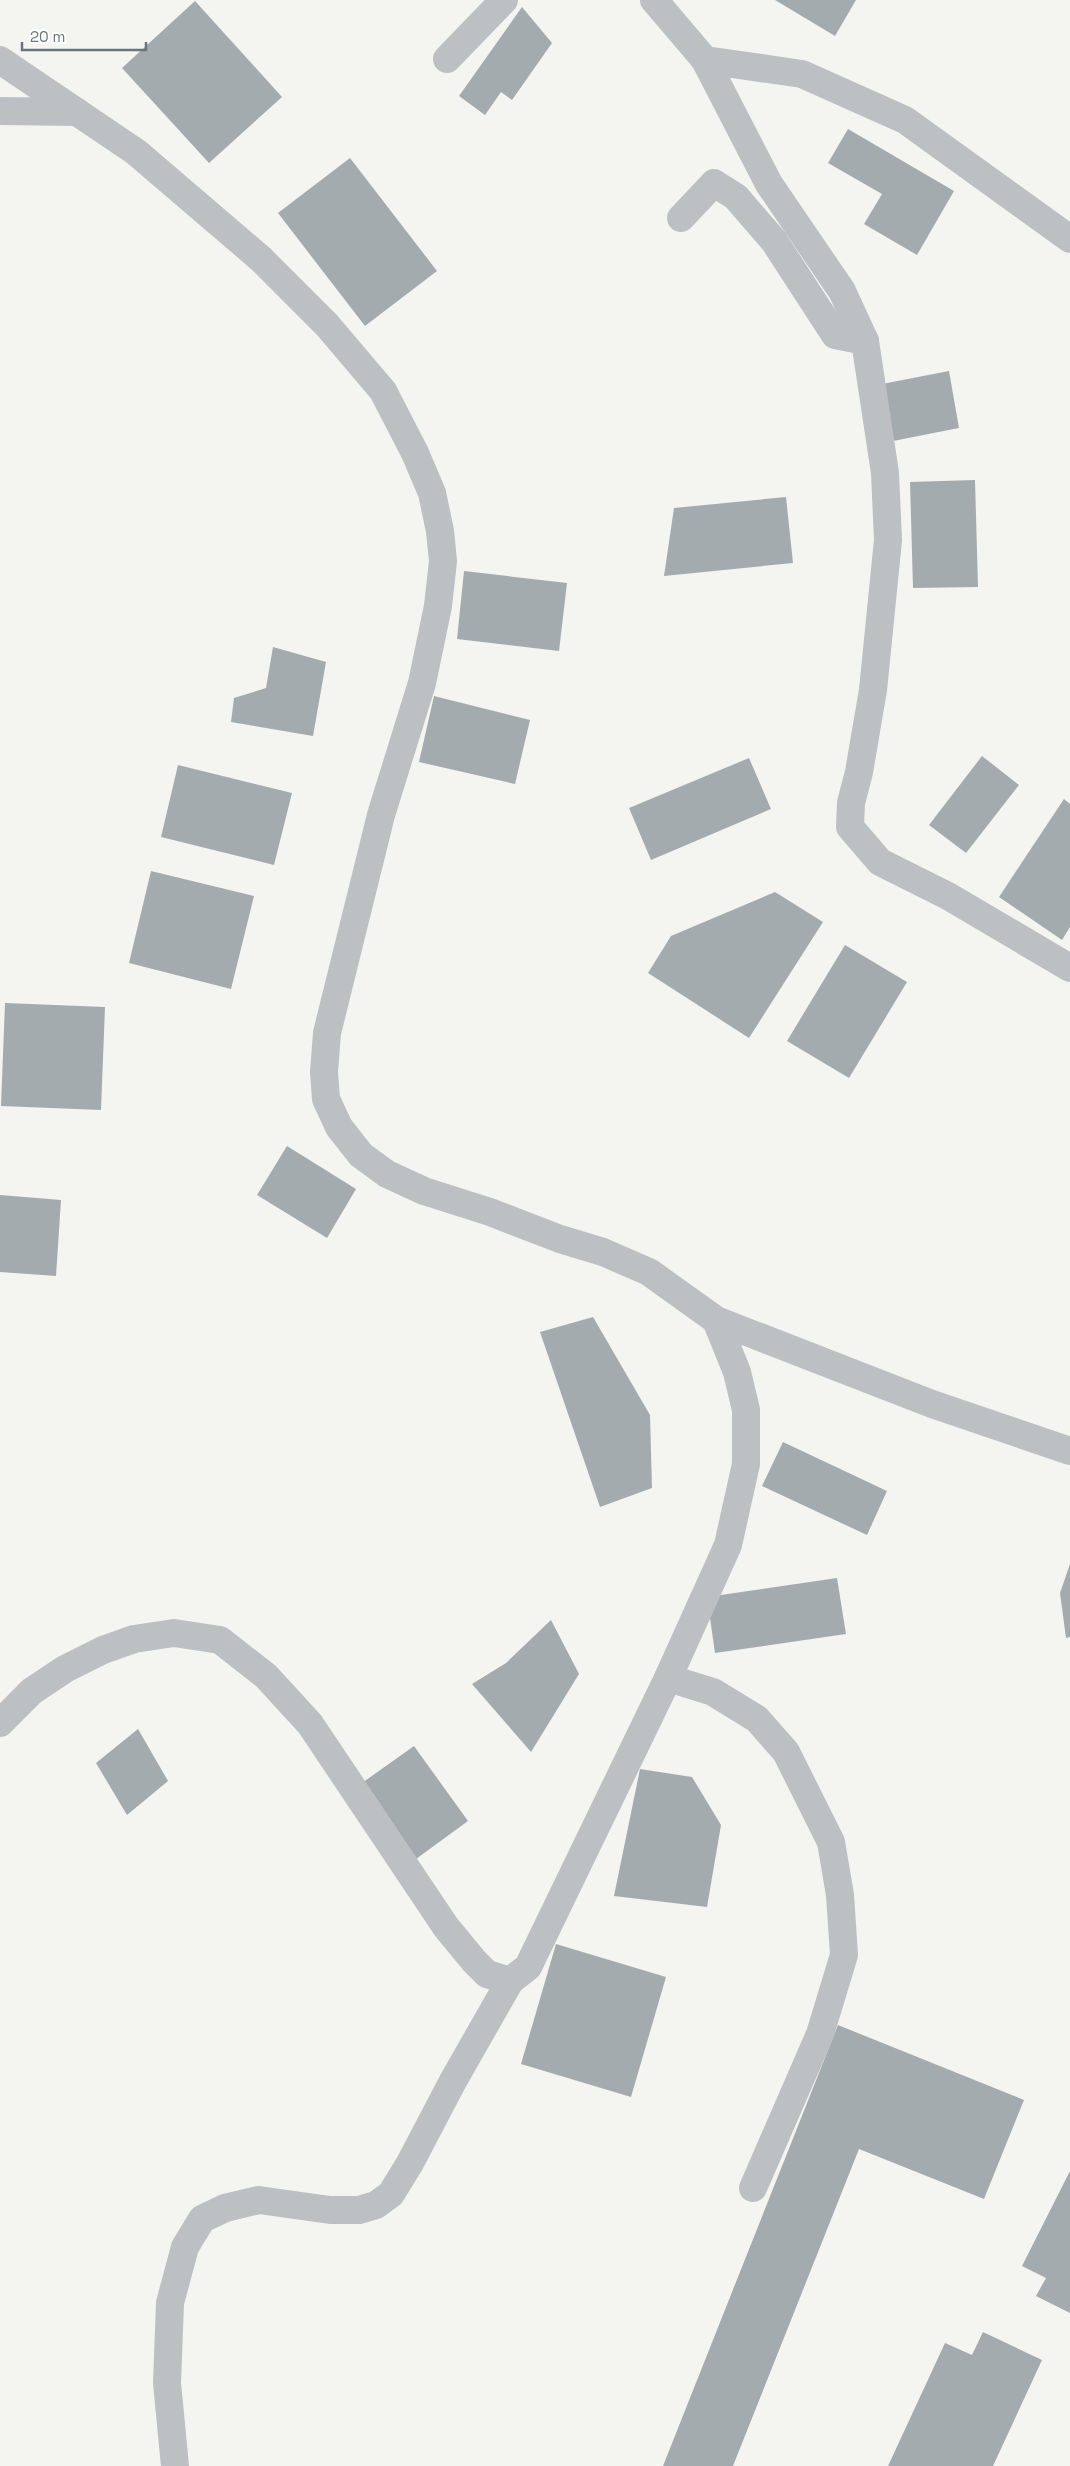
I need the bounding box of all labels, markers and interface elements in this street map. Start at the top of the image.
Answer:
scale bar [22,20,146,52]
text: 20 m [30,27,65,46]

